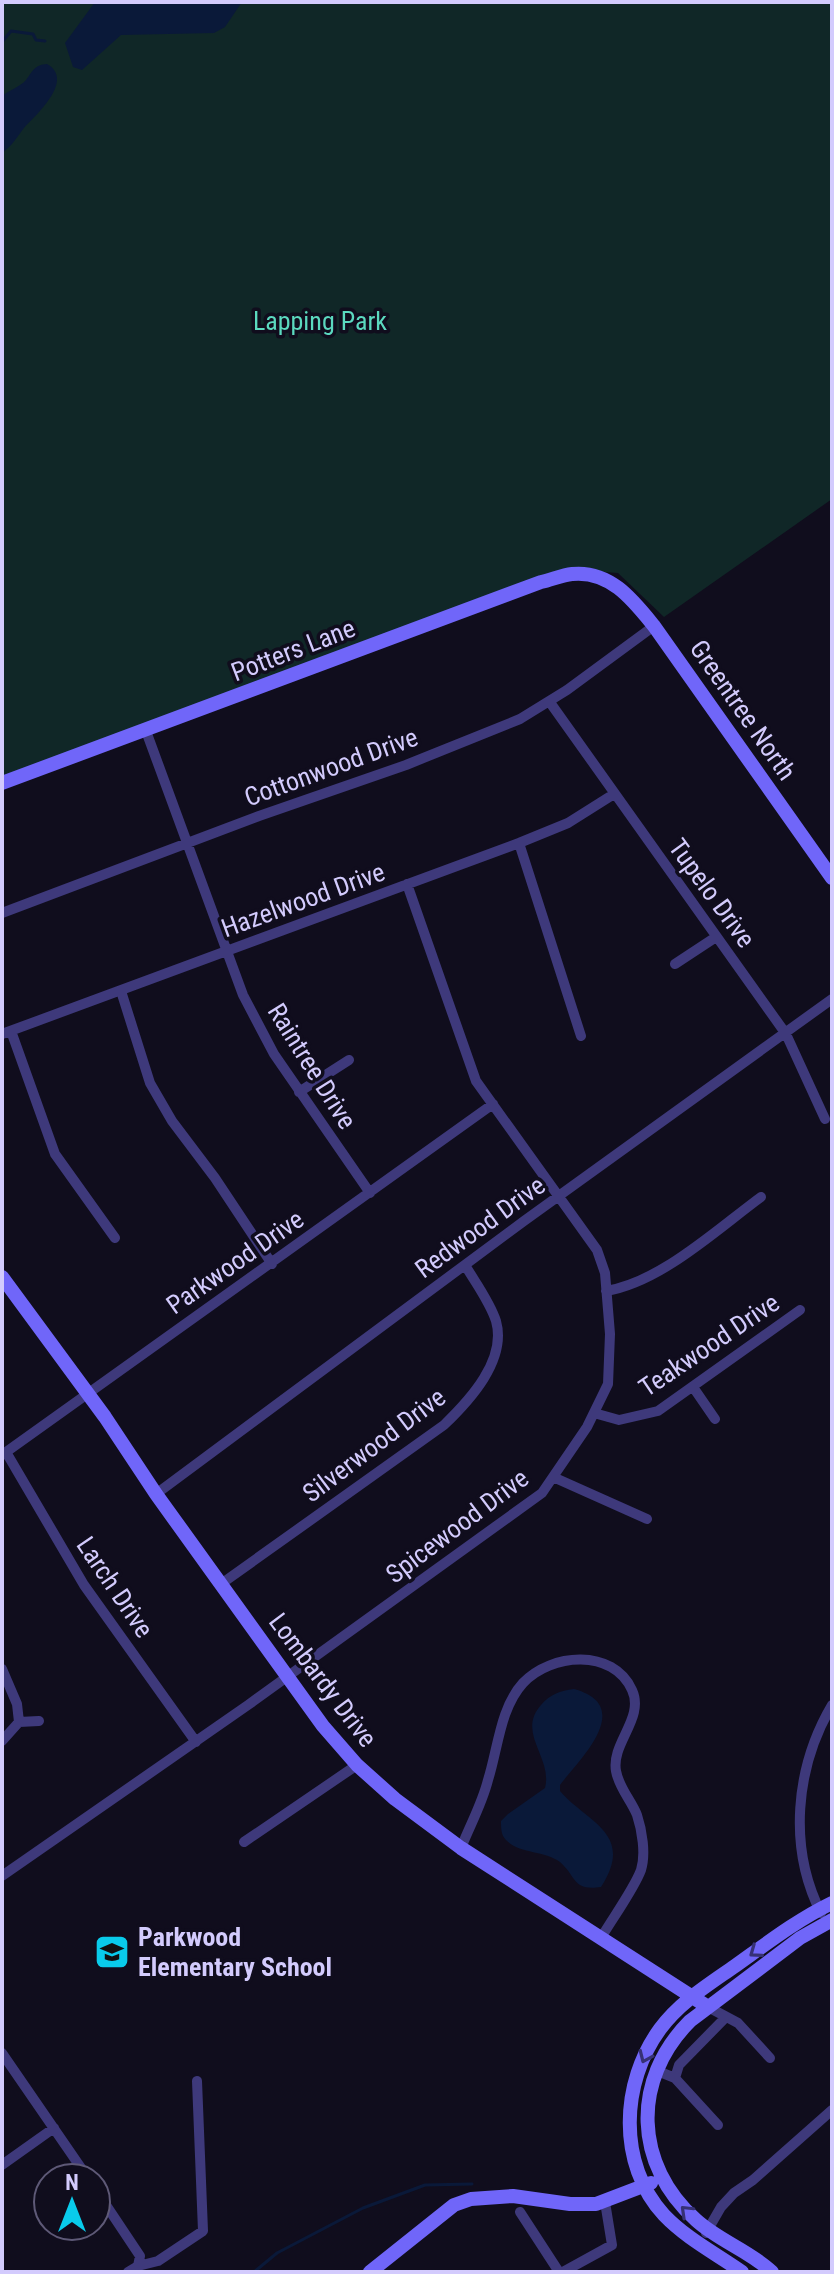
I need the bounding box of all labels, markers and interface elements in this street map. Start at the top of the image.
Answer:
park label: Lapping Park [253,306,387,336]
street label: Potters Lane [227,613,359,687]
street label: Greentree North [684,634,802,786]
street label: Cottonwood Drive [240,722,422,812]
street label: Tupelo Drive [663,833,761,953]
street label: Hazelwood Drive [217,857,389,943]
street label: Raintree Drive [262,998,362,1134]
street label: Redwood Drive [409,1170,551,1284]
street label: Parkwood Drive [161,1204,309,1320]
street label: Teakwood Drive [633,1287,785,1403]
street label: Silverwood Drive [297,1382,451,1508]
street label: Spicewood Drive [380,1463,534,1589]
street label: Larch Drive [70,1531,160,1643]
street label: Lombardy Drive [263,1607,383,1753]
place label: Parkwood Elementary School [138,1922,332,1982]
school or university icon: Parkwood Elementary School [93,1933,131,1971]
one-way arrow [750,1942,764,1957]
one-way arrow [638,2048,654,2063]
north arrow [32,2162,112,2242]
text: N [65,2170,79,2195]
one-way arrow [681,2205,695,2220]

